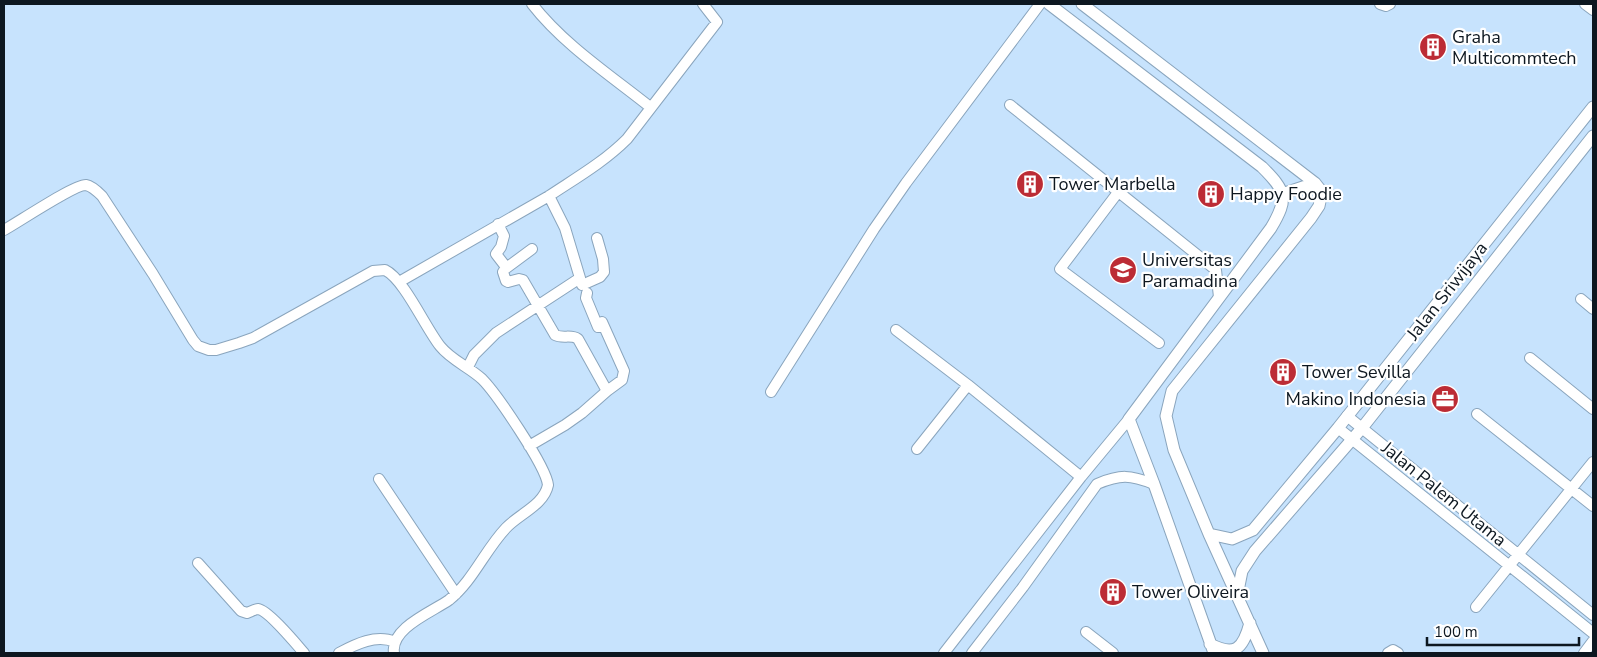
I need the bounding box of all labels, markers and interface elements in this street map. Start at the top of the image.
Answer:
place label: Graha Multicommtech [1452,25,1576,70]
building icon: Graha Multicommtech [1418,32,1448,62]
building icon: Tower Marbella [1015,169,1045,199]
place label: Tower Marbella [1049,172,1176,196]
building icon: Happy Foodie [1196,179,1226,209]
place label: Happy Foodie [1230,182,1342,206]
street label: Jalan Sriwijaya [1400,237,1493,346]
place label: Universitas Paramadina [1142,248,1238,293]
school or university icon: Universitas Paramadina [1108,255,1138,285]
building icon: Tower Sevilla [1268,357,1298,387]
place label: Tower Sevilla [1302,360,1411,384]
office icon: Makino Indonesia [1430,384,1460,414]
place label: Makino Indonesia [1286,387,1426,411]
street label: Jalan Palem Utama [1376,435,1512,552]
building icon: Tower Oliveira [1098,577,1128,607]
place label: Tower Oliveira [1132,580,1249,604]
scale bar [1427,614,1580,646]
text: 100 m [1434,622,1478,642]

